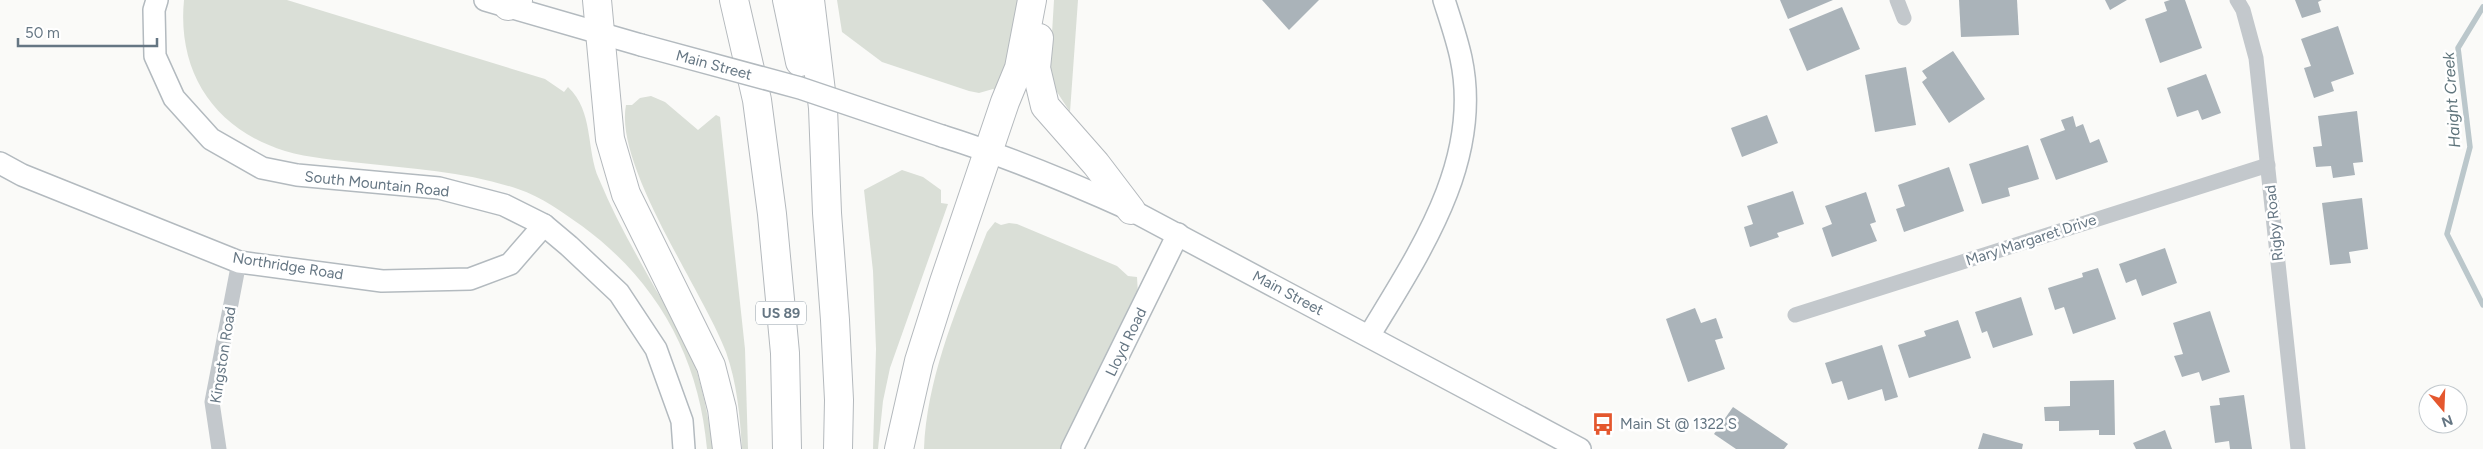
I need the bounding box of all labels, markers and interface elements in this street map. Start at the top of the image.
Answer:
scale bar [18,15,156,47]
text: 50 m [25,24,60,42]
street label: Main Street [674,46,754,84]
water label: Haight Creek [2439,50,2464,148]
street label: South Mountain Road [304,167,450,201]
street label: Rigby Road [2261,184,2287,262]
street label: Mary Margaret Drive [1963,210,2099,270]
street label: Northridge Road [231,248,345,284]
street label: Main Street [1249,267,1327,319]
road number: US 89 [756,302,806,324]
street label: Kingston Road [206,305,240,405]
street label: Lloyd Road [1102,305,1150,379]
north arrow [2418,384,2468,434]
bus stop icon: Main St @ 1322 S [1590,411,1616,437]
text: N [2439,411,2455,431]
place label: Main St @ 1322 S [1620,415,1737,433]

